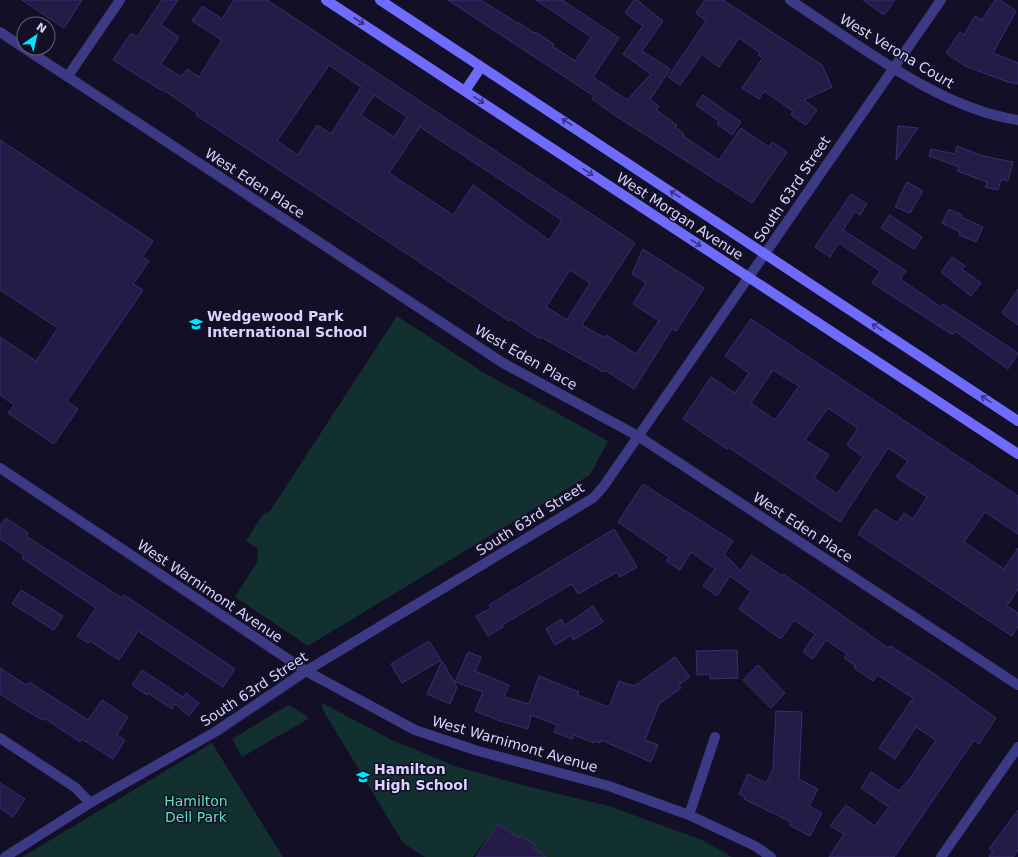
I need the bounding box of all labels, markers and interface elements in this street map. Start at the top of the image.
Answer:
street label: West Verona Court [837,11,957,92]
north arrow [16,16,56,56]
one-way arrow [353,18,365,26]
text: N [34,20,49,36]
one-way arrow [473,97,485,105]
one-way arrow [561,118,573,126]
street label: South 63rd Street [751,133,834,245]
street label: West Eden Place [202,145,308,221]
one-way arrow [582,168,593,176]
street label: West Morgan Avenue [614,169,746,263]
one-way arrow [670,190,681,198]
one-way arrow [691,239,702,247]
place label: Wedgewood Park International School [207,308,367,340]
school or university icon: Wedgewood Park International School [188,316,204,332]
street label: West Eden Place [472,321,580,393]
one-way arrow [872,323,883,331]
one-way arrow [980,395,991,403]
street label: South 63rd Street [473,479,587,559]
street label: West Eden Place [750,489,856,565]
street label: West Warnimont Avenue [134,536,286,646]
street label: South 63rd Street [198,648,311,730]
street label: West Warnimont Avenue [430,713,600,775]
place label: Hamilton High School [374,761,468,793]
school or university icon: Hamilton High School [355,769,371,785]
park label: Hamilton Dell Park [164,793,228,825]

